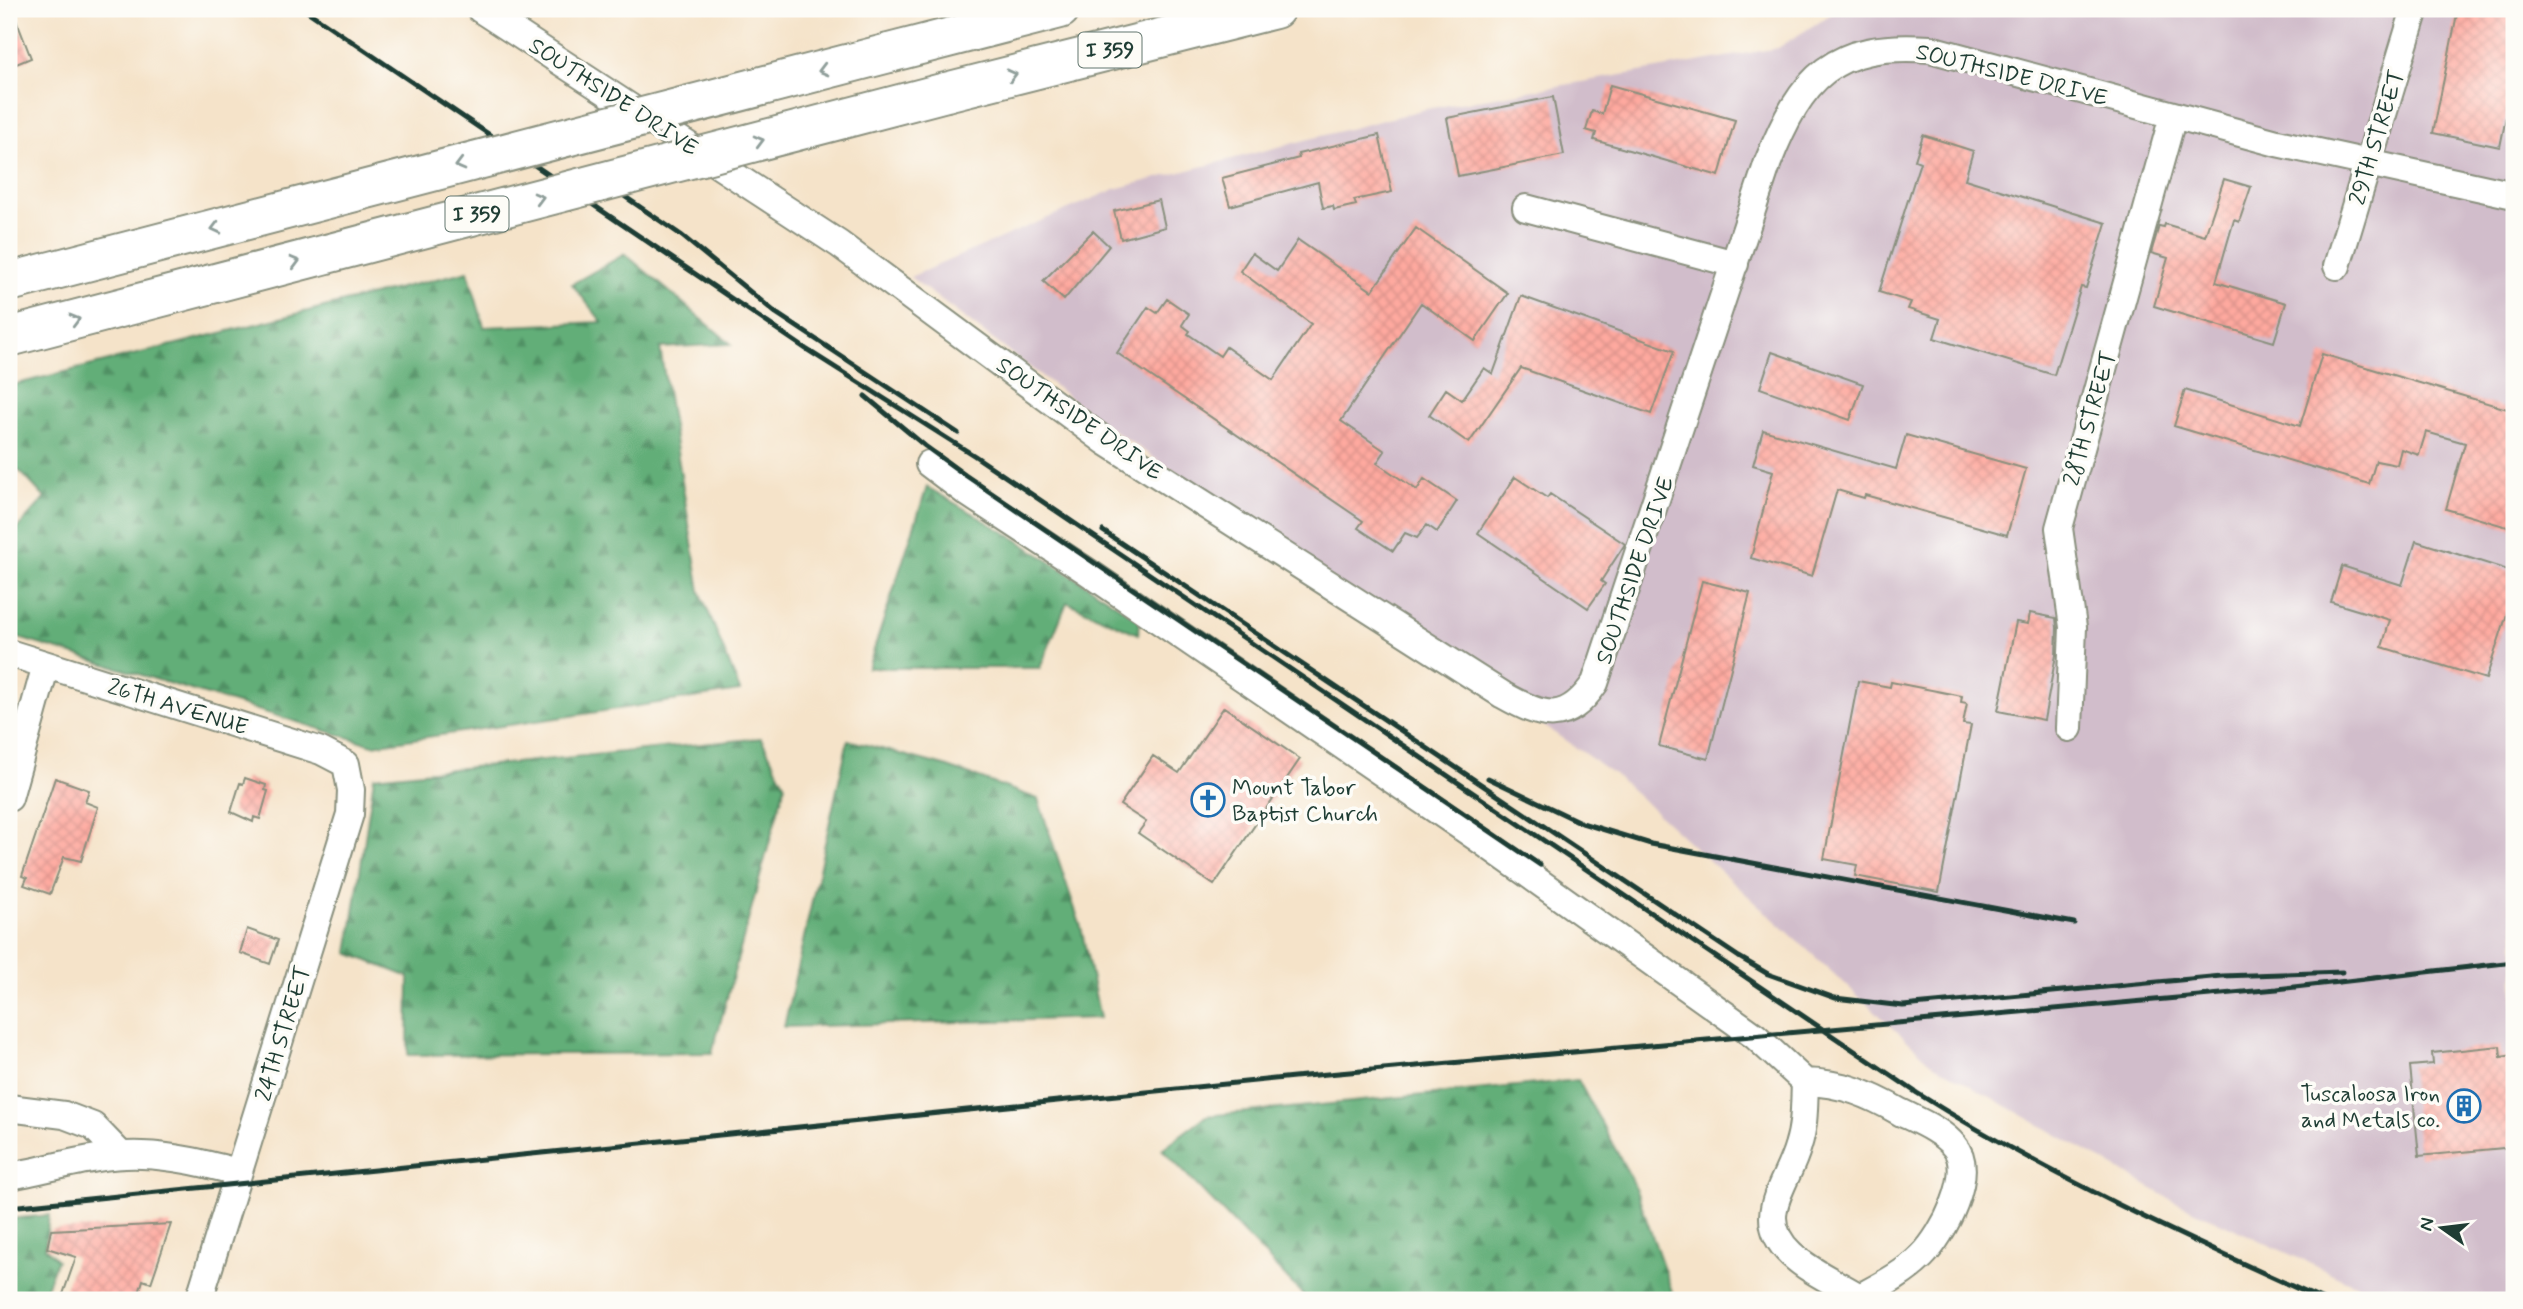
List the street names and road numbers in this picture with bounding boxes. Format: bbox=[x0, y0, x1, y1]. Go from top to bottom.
street label: SOUTHSIDE DRIVE bbox=[522, 32, 704, 164]
road number: I 359 bbox=[1078, 32, 1142, 68]
street label: SOUTHSIDE DRIVE bbox=[1912, 38, 2111, 114]
street label: 29TH STREET bbox=[2343, 66, 2413, 209]
road number: I 359 bbox=[446, 196, 508, 232]
street label: 28TH STREET bbox=[2057, 348, 2124, 489]
street label: SOUTHSIDE DRIVE bbox=[990, 351, 1168, 488]
street label: SOUTHSIDE DRIVE bbox=[1590, 473, 1682, 669]
street label: 26TH AVENUE bbox=[104, 672, 251, 744]
street label: 24TH STREET bbox=[249, 962, 319, 1105]

